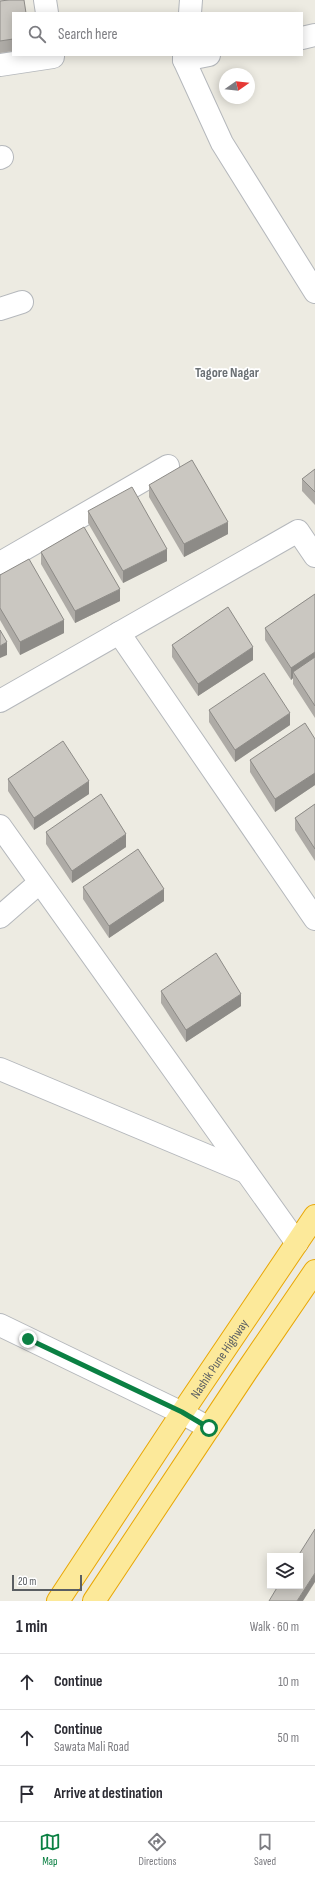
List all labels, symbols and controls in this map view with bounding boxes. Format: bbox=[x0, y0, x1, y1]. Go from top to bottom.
search box bbox=[12, 12, 303, 56]
icon: search bbox=[26, 23, 48, 45]
text: Search here bbox=[58, 25, 118, 44]
north arrow bbox=[219, 68, 255, 104]
district label: Tagore Nagar bbox=[195, 364, 260, 381]
street label: Nashik Pune Highway bbox=[187, 1316, 252, 1402]
route end bbox=[19, 1330, 37, 1348]
route start bbox=[200, 1419, 218, 1437]
map controls bbox=[267, 1553, 303, 1589]
button: layers bbox=[267, 1553, 303, 1589]
scale bar bbox=[12, 1573, 82, 1592]
text: 20 m bbox=[18, 1575, 36, 1588]
text: 1 min bbox=[16, 1617, 48, 1637]
text: Walk · 60 m bbox=[250, 1619, 299, 1635]
icon: ahead bbox=[16, 1671, 38, 1693]
text: Continue bbox=[54, 1672, 103, 1691]
text: 10 m bbox=[278, 1674, 299, 1690]
text: Continue bbox=[54, 1720, 103, 1739]
icon: ahead bbox=[16, 1727, 38, 1749]
text: 50 m bbox=[278, 1730, 299, 1746]
text: Sawata Mali Road bbox=[54, 1739, 129, 1755]
icon: arrive bbox=[16, 1783, 38, 1805]
text: Arrive at destination bbox=[54, 1784, 163, 1803]
tab: Map bbox=[39, 1831, 61, 1868]
tab: Directions bbox=[139, 1831, 176, 1868]
tab: Saved bbox=[254, 1831, 276, 1868]

